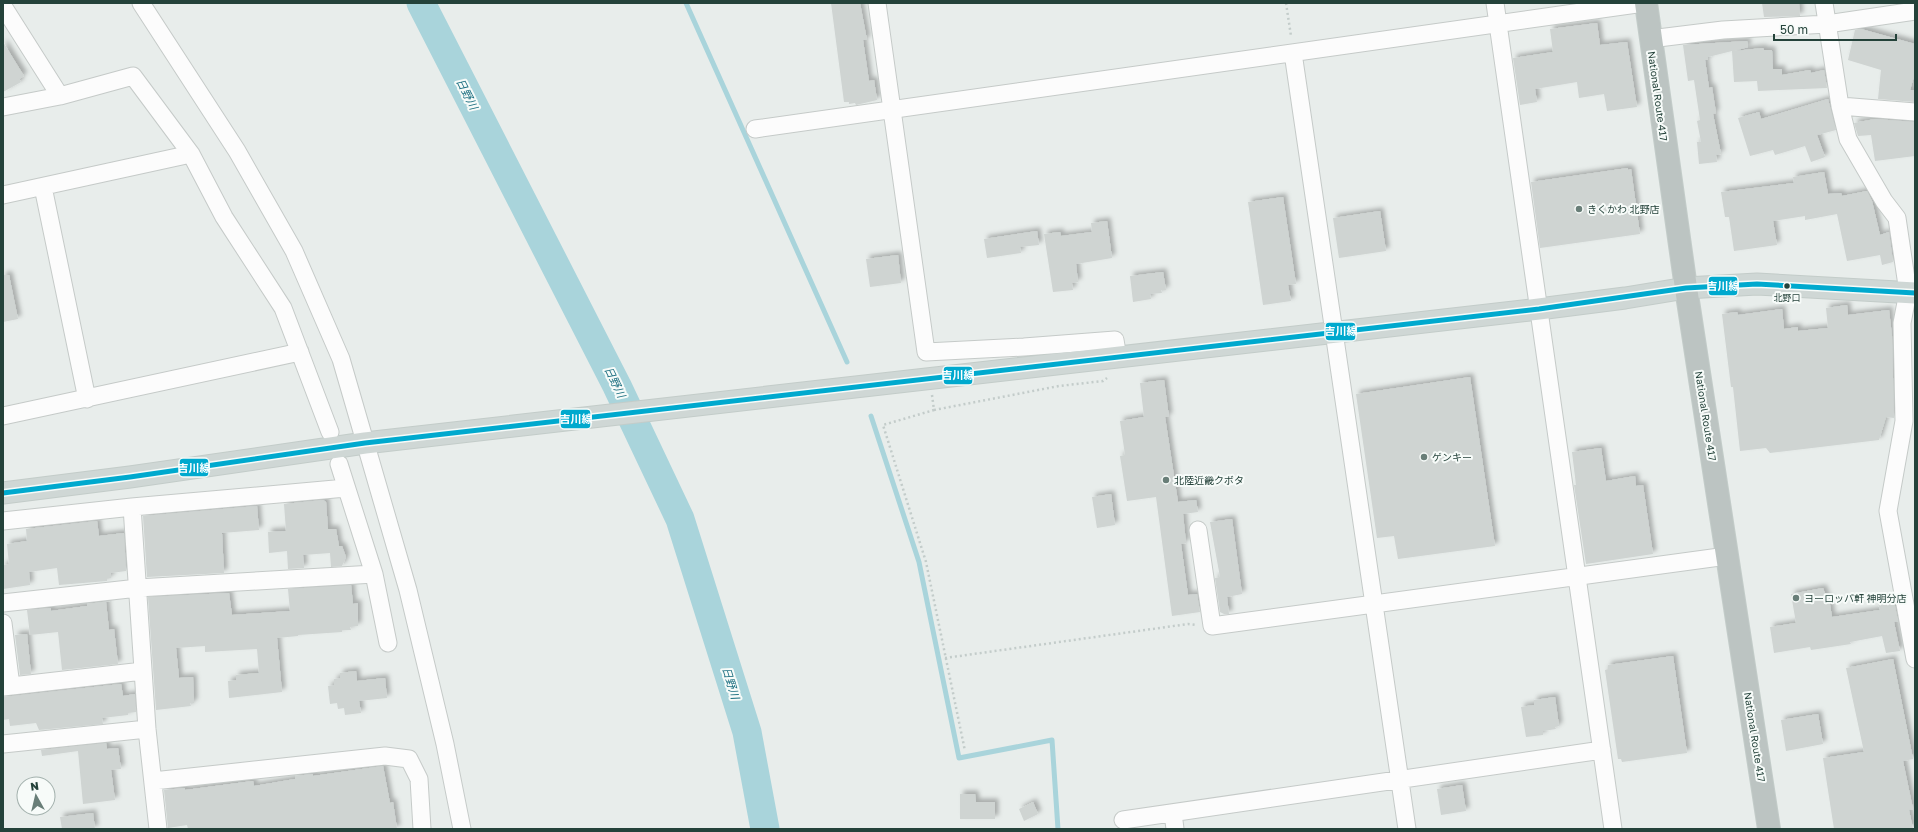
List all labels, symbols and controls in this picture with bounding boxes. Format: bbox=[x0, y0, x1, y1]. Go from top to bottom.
scale bar bbox=[1774, 16, 1896, 42]
text: 50 m bbox=[1780, 22, 1808, 37]
street label: National Route 417 bbox=[1646, 50, 1670, 142]
water label: 日野川 bbox=[454, 76, 481, 112]
place label: きくかわ 北野店 bbox=[1587, 203, 1660, 215]
marker: きくかわ 北野店 bbox=[1574, 204, 1584, 214]
line badge: 吉川線 bbox=[1708, 276, 1738, 296]
text: 吉川線 bbox=[1707, 279, 1740, 292]
marker: 北野口 bbox=[1782, 281, 1792, 291]
place label: 北野口 bbox=[1773, 292, 1801, 303]
line badge: 吉川線 bbox=[1325, 322, 1356, 341]
text: 吉川線 bbox=[1325, 324, 1358, 337]
water label: 日野川 bbox=[602, 364, 629, 400]
line badge: 吉川線 bbox=[943, 366, 973, 385]
text: 吉川線 bbox=[942, 368, 975, 381]
street label: National Route 417 bbox=[1693, 370, 1719, 462]
line badge: 吉川線 bbox=[560, 409, 591, 429]
text: 吉川線 bbox=[560, 412, 593, 425]
place label: ゲンキー bbox=[1432, 451, 1472, 463]
marker: ゲンキー bbox=[1419, 452, 1429, 462]
line badge: 吉川線 bbox=[179, 458, 209, 477]
text: 吉川線 bbox=[178, 461, 211, 474]
place label: 北陸近畿クボタ bbox=[1174, 474, 1244, 486]
marker: 北陸近畿クボタ bbox=[1161, 475, 1171, 485]
place label: ヨーロッパ軒 神明分店 bbox=[1804, 592, 1907, 604]
marker: ヨーロッパ軒 神明分店 bbox=[1791, 593, 1801, 603]
water label: 日野川 bbox=[720, 665, 743, 701]
street label: National Route 417 bbox=[1742, 691, 1768, 783]
north arrow bbox=[16, 776, 56, 816]
text: N bbox=[29, 779, 40, 793]

